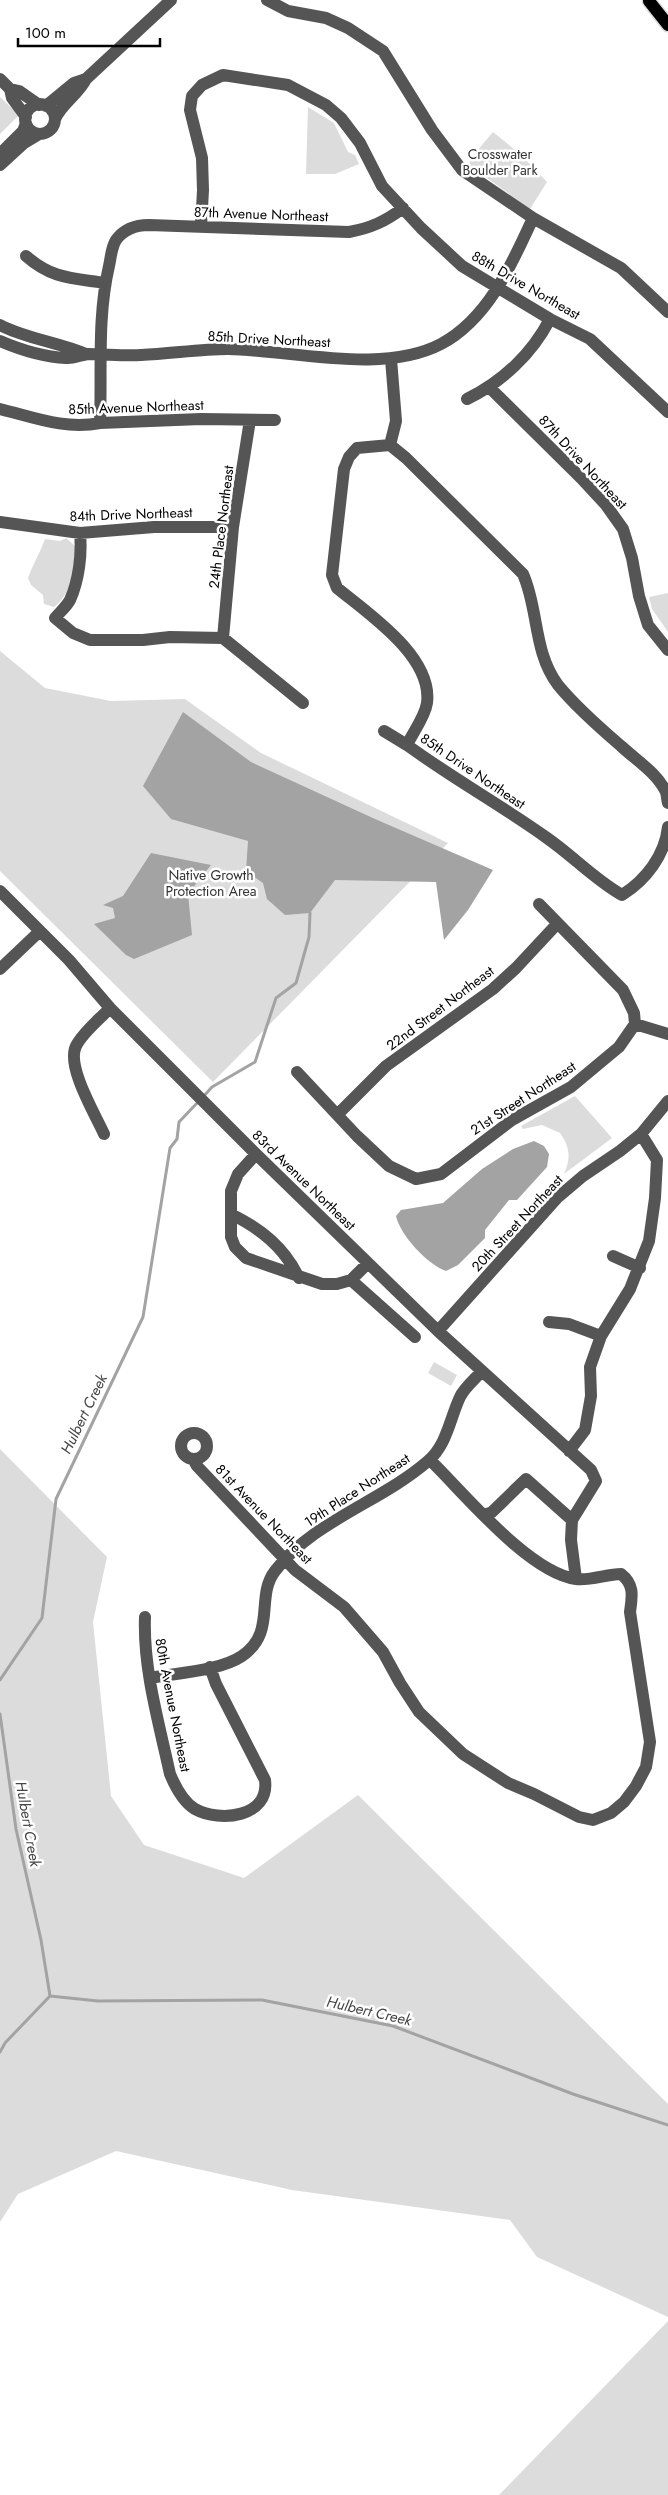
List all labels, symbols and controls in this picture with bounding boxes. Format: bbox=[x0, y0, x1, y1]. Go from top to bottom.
scale bar bbox=[18, 15, 160, 47]
text: 100 m bbox=[25, 22, 66, 44]
park label: Crosswater Boulder Park bbox=[462, 144, 538, 180]
street label: 87th Avenue Northeast bbox=[193, 202, 329, 226]
street label: 88th Drive Northeast bbox=[468, 246, 585, 325]
street label: 85th Drive Northeast bbox=[207, 326, 331, 352]
street label: 85th Avenue Northeast bbox=[68, 395, 205, 419]
street label: 87th Drive Northeast bbox=[534, 411, 632, 514]
street label: 24th Place Northeast bbox=[204, 464, 239, 590]
street label: 84th Drive Northeast bbox=[69, 502, 193, 526]
street label: 85th Drive Northeast bbox=[417, 728, 530, 814]
park label: Native Growth Protection Area bbox=[166, 865, 256, 901]
street label: 22nd Street Northeast bbox=[382, 961, 498, 1055]
street label: 21st Street Northeast bbox=[466, 1056, 580, 1140]
street label: 83rd Avenue Northeast bbox=[248, 1125, 361, 1235]
street label: 20th Street Northeast bbox=[467, 1170, 568, 1276]
water label: Hulbert Creek bbox=[55, 1370, 113, 1458]
street label: 19th Place Northeast bbox=[300, 1448, 414, 1532]
street label: 81st Avenue Northeast bbox=[211, 1460, 317, 1569]
street label: 80th Avenue Northeast bbox=[150, 1636, 196, 1774]
water label: Hulbert Creek bbox=[10, 1780, 46, 1869]
water label: Hulbert Creek bbox=[324, 1991, 414, 2032]

